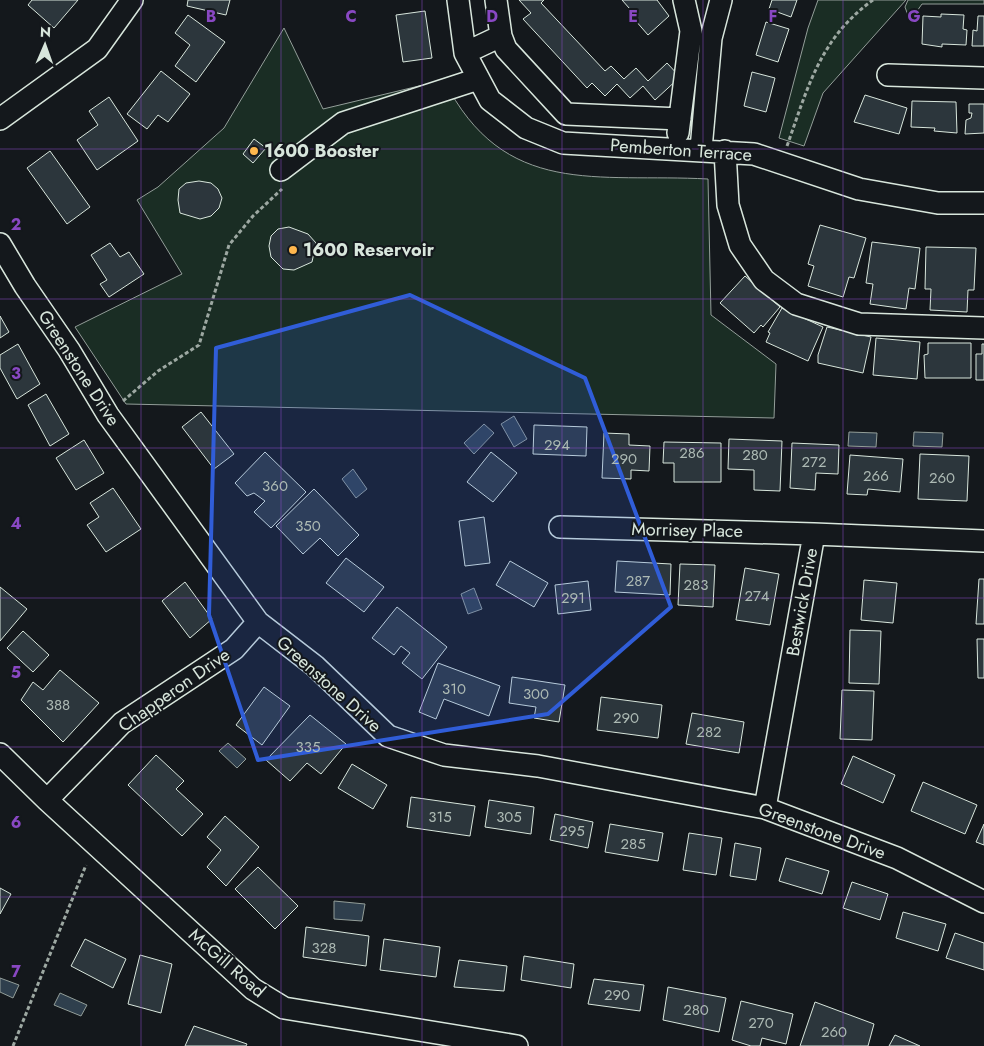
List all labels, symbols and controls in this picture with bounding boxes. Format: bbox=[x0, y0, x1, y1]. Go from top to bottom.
text: B bbox=[206, 5, 216, 28]
text: C bbox=[345, 5, 357, 28]
text: D bbox=[486, 5, 498, 28]
text: E bbox=[628, 5, 638, 28]
text: F bbox=[769, 5, 777, 28]
text: G bbox=[907, 5, 921, 28]
north arrow bbox=[20, 20, 70, 70]
text: N bbox=[40, 22, 51, 42]
street label: Pemberton Terrace bbox=[609, 132, 753, 168]
place label: 1600 Booster bbox=[264, 138, 380, 164]
marker: 1600 Booster bbox=[248, 145, 260, 157]
text: 2 bbox=[11, 213, 21, 236]
place label: 1600 Reservoir bbox=[303, 237, 435, 263]
marker: 1600 Reservoir bbox=[287, 244, 299, 256]
street label: Greenstone Drive bbox=[32, 305, 126, 431]
text: 3 bbox=[11, 362, 21, 385]
house number: 294 bbox=[544, 434, 570, 456]
house number: 286 bbox=[679, 442, 705, 464]
house number: 280 bbox=[742, 444, 768, 466]
house number: 290 bbox=[611, 448, 637, 470]
house number: 272 bbox=[802, 451, 826, 473]
house number: 266 bbox=[863, 465, 889, 487]
house number: 260 bbox=[929, 467, 955, 489]
house number: 360 bbox=[262, 475, 288, 497]
text: 4 bbox=[10, 512, 22, 535]
house number: 350 bbox=[295, 515, 321, 537]
street label: Morrisey Place bbox=[631, 516, 743, 544]
street label: Bestwick Drive bbox=[780, 546, 824, 658]
house number: 287 bbox=[626, 570, 650, 592]
house number: 283 bbox=[684, 574, 708, 596]
house number: 274 bbox=[744, 585, 770, 607]
house number: 291 bbox=[561, 587, 585, 609]
street label: Greenstone Drive bbox=[271, 630, 387, 738]
street label: Chapperon Drive bbox=[113, 642, 235, 738]
text: 5 bbox=[11, 661, 21, 684]
house number: 310 bbox=[442, 678, 466, 700]
house number: 300 bbox=[523, 683, 549, 705]
house number: 388 bbox=[46, 694, 70, 716]
house number: 290 bbox=[613, 707, 639, 729]
house number: 282 bbox=[696, 721, 722, 743]
house number: 335 bbox=[296, 736, 320, 758]
street label: Greenstone Drive bbox=[755, 796, 889, 866]
house number: 315 bbox=[428, 806, 452, 828]
house number: 305 bbox=[496, 806, 522, 828]
text: 6 bbox=[11, 811, 21, 834]
house number: 295 bbox=[559, 820, 585, 842]
house number: 285 bbox=[620, 833, 646, 855]
street label: McGill Road bbox=[183, 922, 271, 1004]
house number: 328 bbox=[312, 937, 336, 959]
text: 7 bbox=[11, 960, 21, 983]
house number: 290 bbox=[604, 984, 630, 1006]
house number: 280 bbox=[683, 999, 709, 1021]
house number: 270 bbox=[748, 1012, 774, 1034]
house number: 260 bbox=[821, 1021, 847, 1043]

